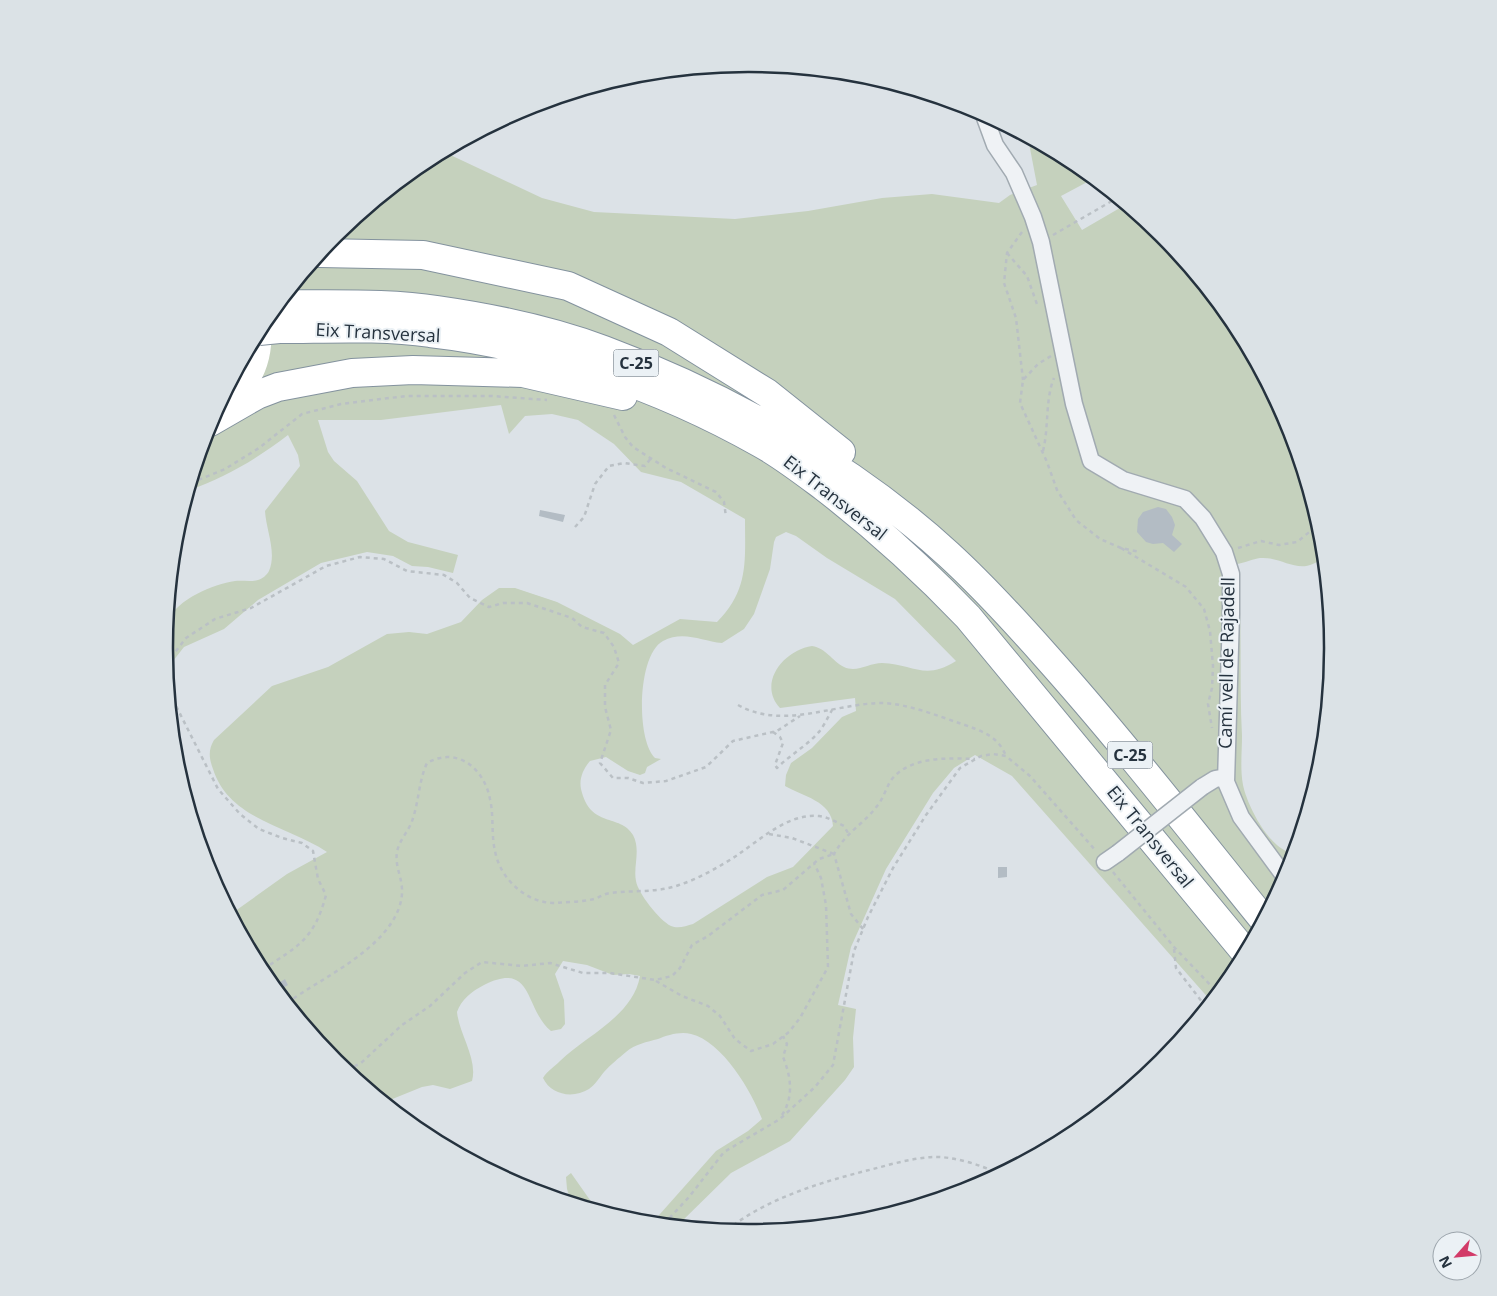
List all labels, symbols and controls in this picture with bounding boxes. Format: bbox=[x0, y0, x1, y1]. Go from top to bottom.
street label: Eix Transversal bbox=[315, 317, 441, 347]
road number: C-25 bbox=[614, 349, 658, 376]
street label: Eix Transversal bbox=[779, 449, 892, 545]
street label: Camí vell de Rajadell bbox=[1213, 577, 1239, 749]
road number: C-25 bbox=[1108, 742, 1152, 768]
street label: Eix Transversal bbox=[1102, 780, 1199, 893]
north arrow bbox=[1432, 1231, 1482, 1281]
text: N bbox=[1434, 1253, 1456, 1272]

